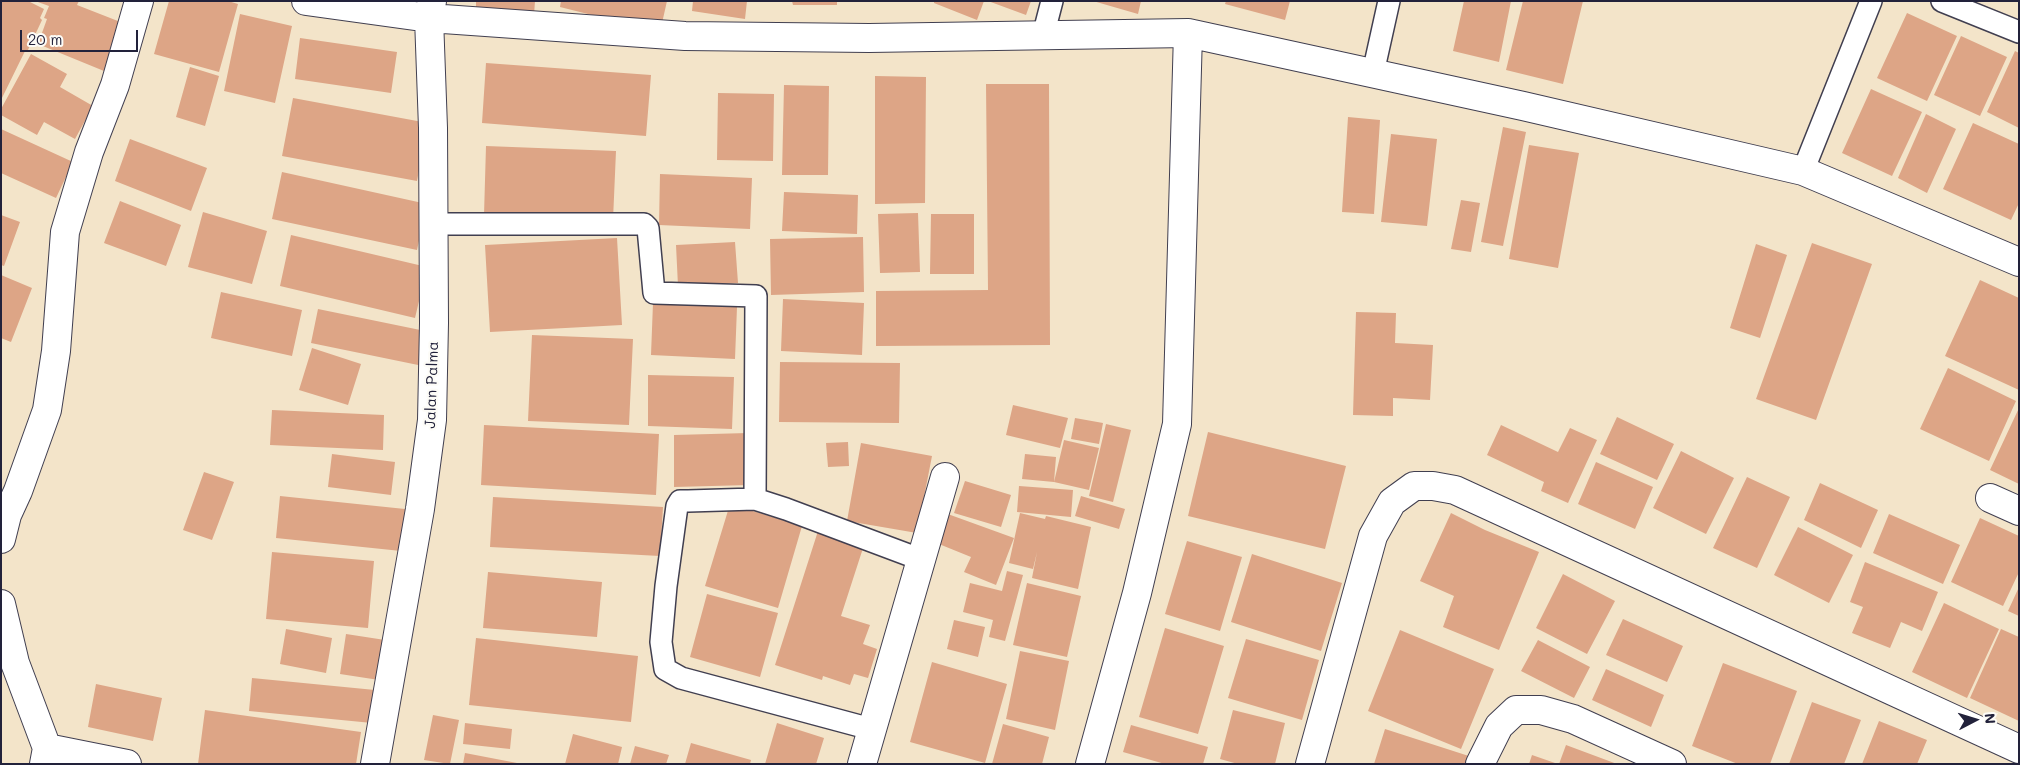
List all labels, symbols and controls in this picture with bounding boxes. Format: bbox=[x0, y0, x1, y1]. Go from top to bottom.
scale bar bbox=[22, 20, 140, 52]
text: 20 m bbox=[28, 29, 62, 49]
street label: Jalan Palma bbox=[421, 341, 443, 429]
north arrow bbox=[1950, 695, 2000, 745]
text: N bbox=[1981, 713, 2000, 725]

